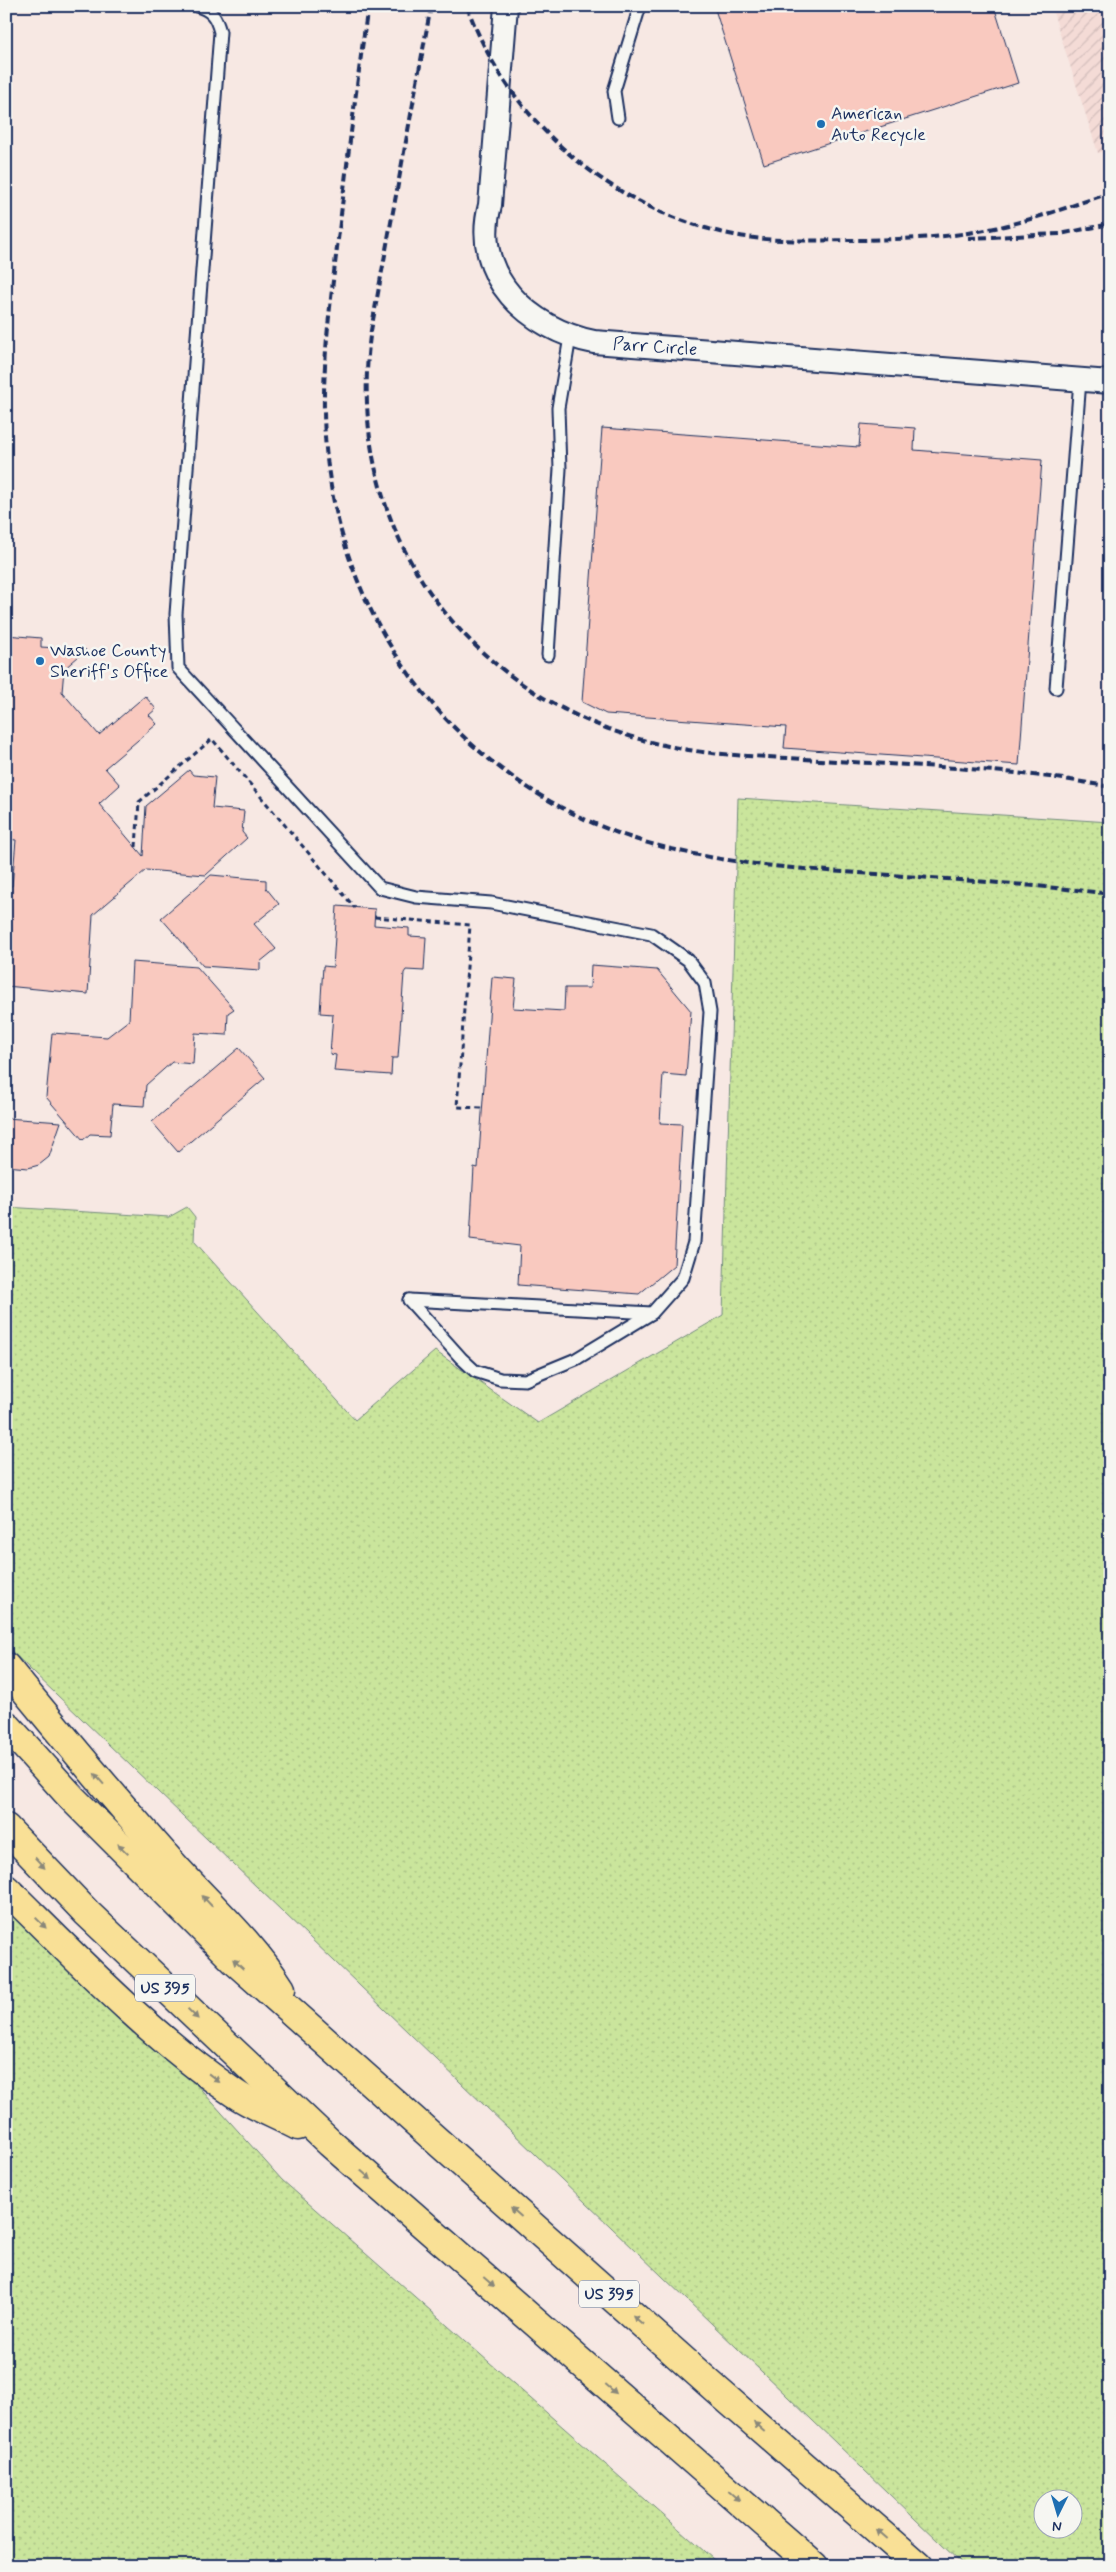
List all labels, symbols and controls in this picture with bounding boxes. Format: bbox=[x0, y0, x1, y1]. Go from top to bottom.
place label: American Auto Recycle bbox=[831, 102, 926, 147]
marker: American Auto Recycle bbox=[815, 118, 827, 130]
street label: Parr Circle bbox=[612, 332, 698, 362]
place label: Washoe County Sheriff's Office bbox=[50, 639, 168, 684]
marker: Washoe County Sheriff's Office bbox=[34, 655, 46, 667]
one-way arrow bbox=[94, 1773, 105, 1785]
one-way arrow bbox=[117, 1843, 129, 1855]
one-way arrow bbox=[34, 1857, 46, 1869]
one-way arrow bbox=[201, 1895, 213, 1907]
one-way arrow bbox=[35, 1917, 47, 1929]
one-way arrow bbox=[232, 1958, 244, 1970]
road number: US 395 bbox=[135, 1975, 195, 2002]
one-way arrow bbox=[186, 2008, 198, 2020]
one-way arrow bbox=[207, 2072, 220, 2083]
one-way arrow bbox=[360, 2169, 372, 2181]
one-way arrow bbox=[511, 2206, 523, 2218]
one-way arrow bbox=[483, 2276, 496, 2287]
road number: US 395 bbox=[579, 2280, 639, 2308]
one-way arrow bbox=[631, 2314, 644, 2325]
one-way arrow bbox=[605, 2383, 617, 2395]
one-way arrow bbox=[754, 2421, 766, 2433]
one-way arrow bbox=[727, 2490, 739, 2502]
north arrow bbox=[1034, 2490, 1084, 2540]
text: N bbox=[1052, 2517, 1062, 2535]
one-way arrow bbox=[876, 2529, 888, 2540]

